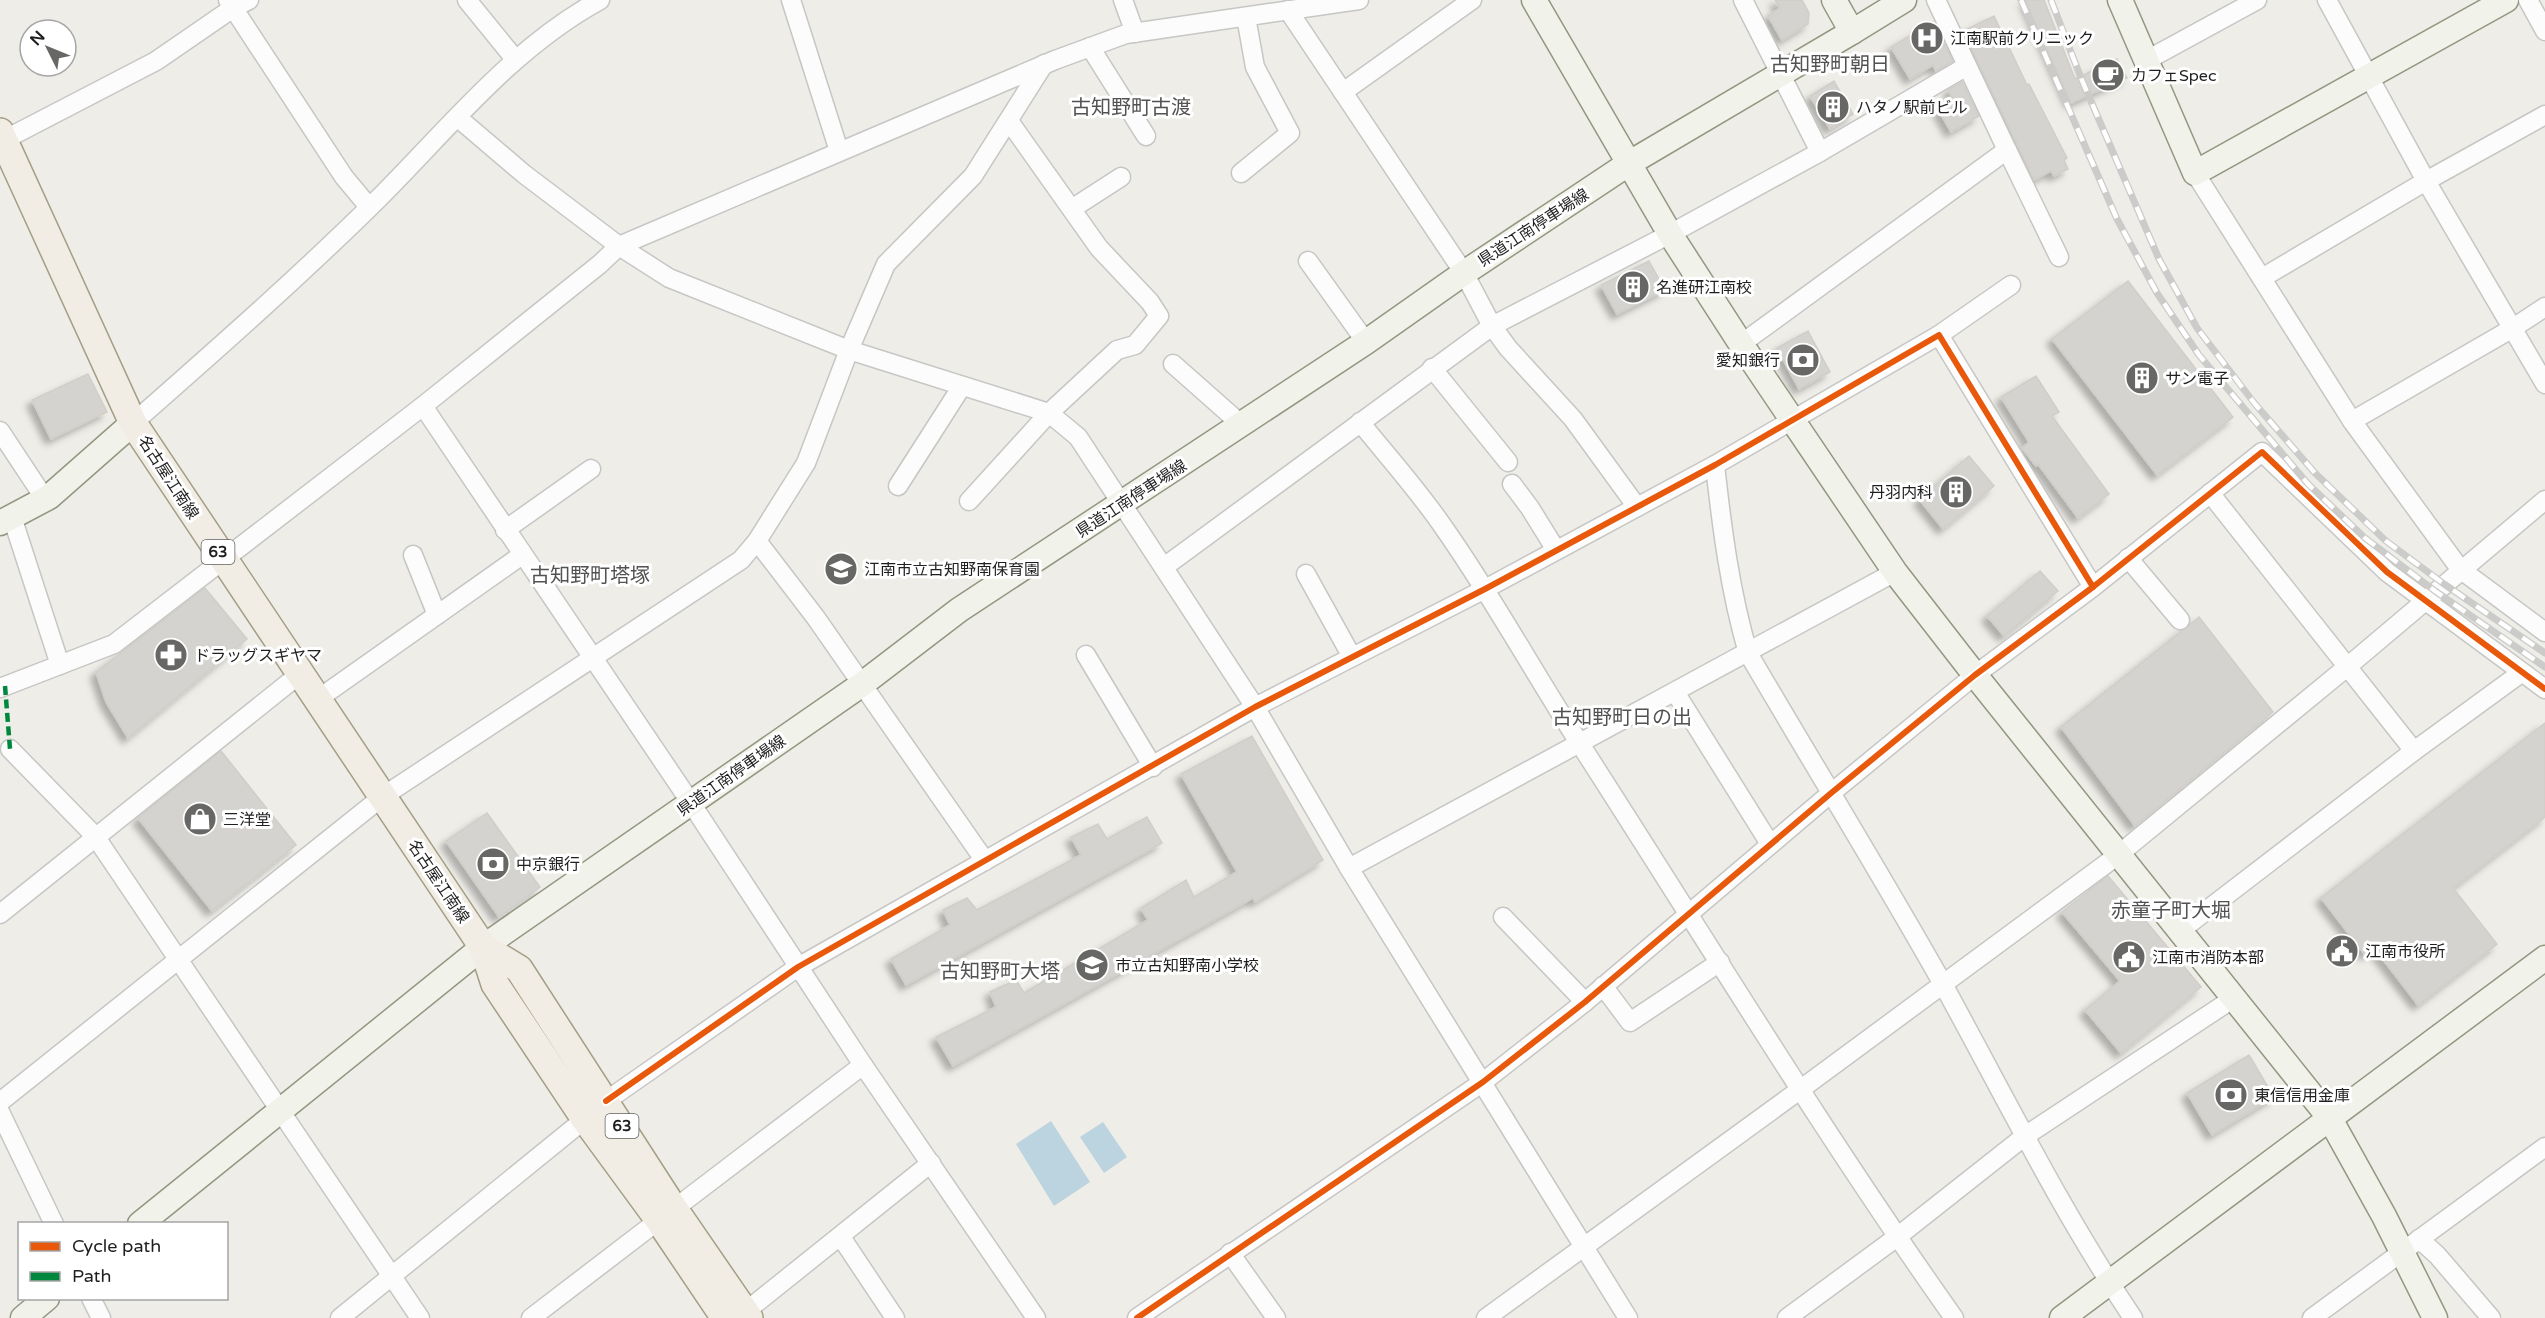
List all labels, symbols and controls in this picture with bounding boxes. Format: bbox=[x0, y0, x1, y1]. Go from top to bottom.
north arrow bbox=[18, 18, 78, 78]
hospital icon: 江南駅前クリニック bbox=[1909, 20, 1945, 56]
text: N bbox=[26, 27, 49, 50]
place label: 江南駅前クリニック bbox=[1950, 29, 2094, 49]
district label: 古知野町朝日 bbox=[1770, 53, 1890, 77]
cafe icon: カフェSpec bbox=[2090, 57, 2126, 93]
place label: カフェSpec bbox=[2131, 66, 2216, 86]
building icon: ハタノ駅前ビル bbox=[1815, 89, 1851, 125]
district label: 古知野町古渡 bbox=[1071, 96, 1191, 120]
place label: ハタノ駅前ビル bbox=[1856, 98, 1968, 118]
street label: 県道江南停車場線 bbox=[1474, 185, 1593, 271]
building icon: 名進研江南校 bbox=[1615, 269, 1651, 305]
place label: 名進研江南校 bbox=[1656, 278, 1752, 298]
bank icon: 愛知銀行 bbox=[1785, 342, 1821, 378]
place label: 愛知銀行 bbox=[1716, 351, 1780, 371]
building icon: サン電子 bbox=[2124, 360, 2160, 396]
place label: サン電子 bbox=[2165, 369, 2229, 389]
street label: 名古屋江南線 bbox=[134, 432, 203, 523]
street label: 県道江南停車場線 bbox=[1072, 456, 1191, 542]
building icon: 丹羽内科 bbox=[1938, 474, 1974, 510]
place label: 丹羽内科 bbox=[1869, 483, 1933, 503]
road number: 63 bbox=[202, 540, 234, 564]
school or university icon: 江南市立古知野南保育園 bbox=[823, 551, 859, 587]
place label: 江南市立古知野南保育園 bbox=[864, 560, 1040, 580]
district label: 古知野町塔塚 bbox=[530, 564, 650, 588]
pharmacy icon: ドラッグスギヤマ bbox=[153, 637, 189, 673]
place label: ドラッグスギヤマ bbox=[194, 646, 322, 666]
district label: 古知野町日の出 bbox=[1552, 706, 1692, 730]
street label: 県道江南停車場線 bbox=[673, 731, 790, 821]
shop icon: 三洋堂 bbox=[182, 801, 218, 837]
place label: 三洋堂 bbox=[223, 810, 271, 830]
street label: 名古屋江南線 bbox=[403, 836, 473, 927]
bank icon: 中京銀行 bbox=[475, 846, 511, 882]
place label: 中京銀行 bbox=[516, 855, 580, 875]
district label: 赤童子町大堀 bbox=[2111, 899, 2231, 923]
public building icon: 江南市役所 bbox=[2324, 933, 2360, 969]
public building icon: 江南市消防本部 bbox=[2111, 939, 2147, 975]
place label: 江南市役所 bbox=[2365, 942, 2445, 962]
school or university icon: 市立古知野南小学校 bbox=[1074, 947, 1110, 983]
place label: 江南市消防本部 bbox=[2152, 948, 2264, 968]
place label: 市立古知野南小学校 bbox=[1115, 956, 1259, 976]
district label: 古知野町大塔 bbox=[940, 960, 1060, 984]
bank icon: 東信信用金庫 bbox=[2213, 1077, 2249, 1113]
place label: 東信信用金庫 bbox=[2254, 1086, 2350, 1106]
road number: 63 bbox=[606, 1114, 638, 1138]
legend bbox=[18, 1222, 228, 1300]
text: Cycle path bbox=[72, 1235, 161, 1257]
text: Path bbox=[72, 1265, 111, 1287]

